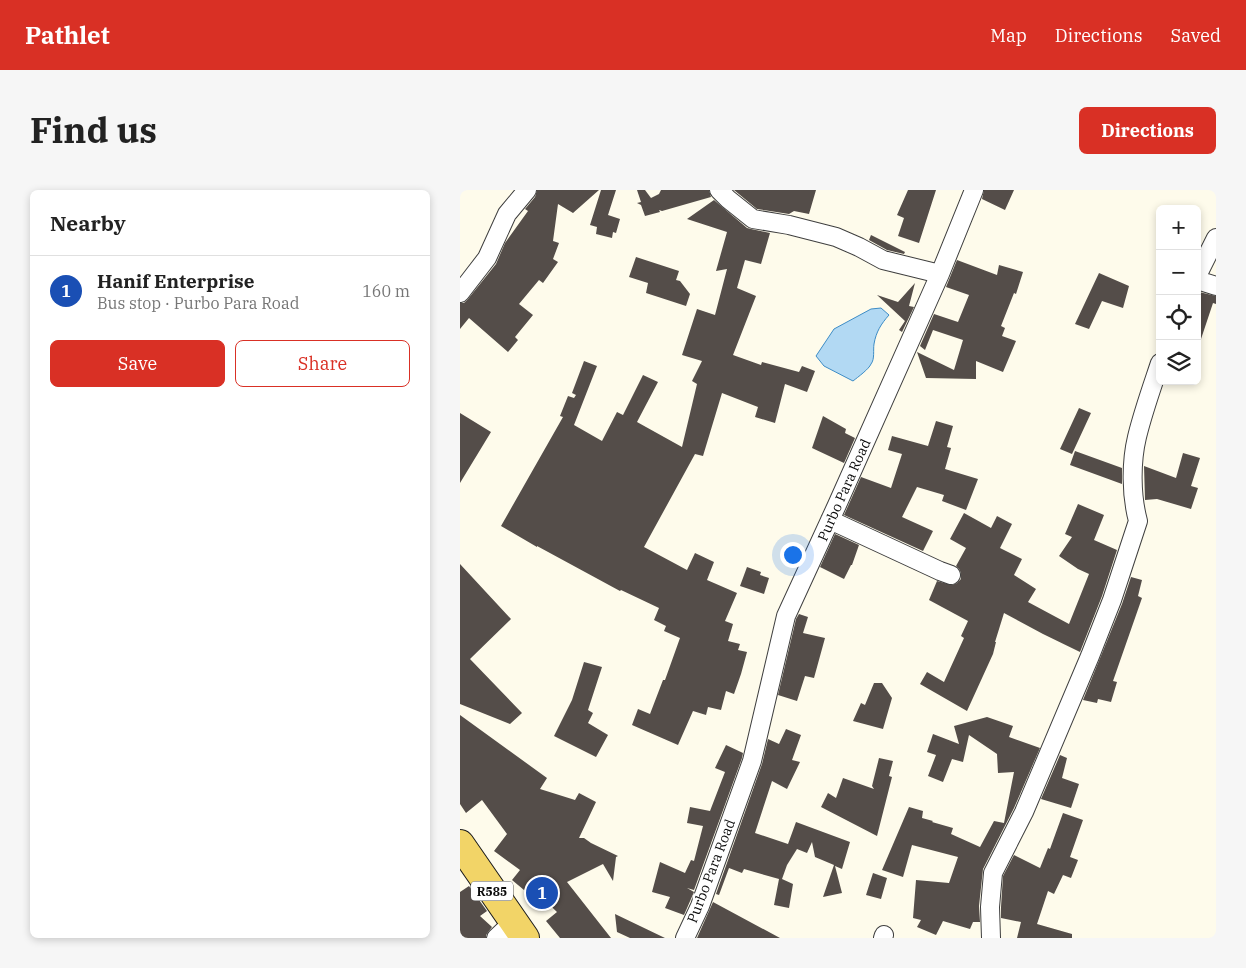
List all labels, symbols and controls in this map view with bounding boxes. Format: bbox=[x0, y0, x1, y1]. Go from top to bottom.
text: Pathlet bbox=[25, 19, 110, 51]
text: Map bbox=[990, 24, 1027, 47]
text: Directions bbox=[1055, 24, 1143, 47]
text: Saved bbox=[1171, 24, 1221, 47]
text: Find us bbox=[30, 107, 157, 153]
button: Directions bbox=[1079, 107, 1216, 154]
map controls bbox=[1156, 205, 1201, 385]
button: + bbox=[1156, 205, 1201, 250]
text: Nearby bbox=[50, 209, 126, 237]
button: − bbox=[1156, 250, 1201, 295]
text: Hanif Enterprise bbox=[97, 269, 254, 293]
text: 1 bbox=[61, 281, 71, 301]
text: 160 m bbox=[362, 281, 410, 301]
text: Bus stop · Purbo Para Road bbox=[97, 293, 299, 313]
button: locate bbox=[1156, 295, 1201, 340]
button: Save bbox=[50, 340, 225, 387]
button: Share bbox=[235, 340, 410, 387]
button: layers bbox=[1156, 340, 1201, 385]
street label: Purbo Para Road bbox=[813, 436, 875, 544]
your location bbox=[780, 542, 806, 568]
street label: Purbo Para Road bbox=[683, 816, 739, 926]
pin: 1 bbox=[526, 874, 558, 912]
road number: R585 bbox=[471, 881, 513, 900]

